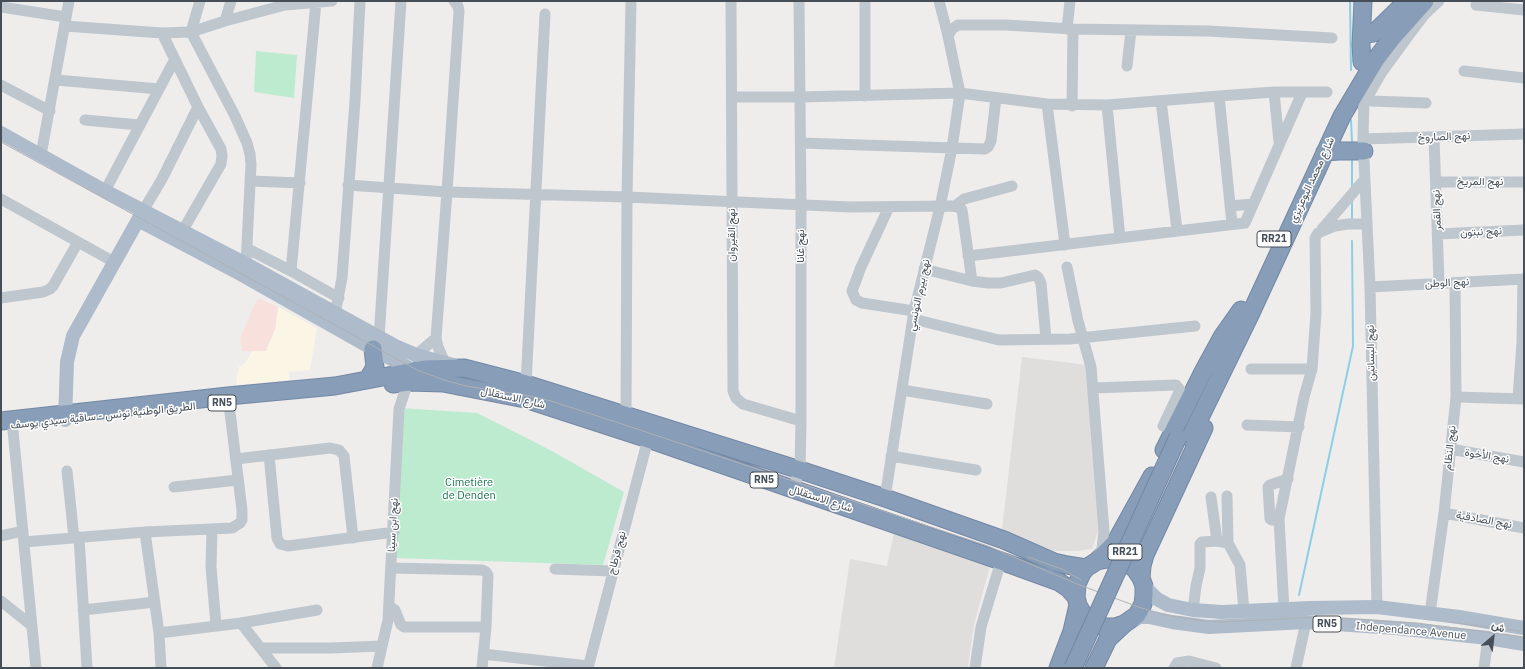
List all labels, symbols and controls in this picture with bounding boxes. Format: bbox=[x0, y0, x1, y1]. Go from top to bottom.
street label: نهج الصاروخ bbox=[1417, 129, 1471, 145]
street label: شارع محمد البوعزيزي bbox=[1286, 135, 1338, 225]
street label: نهج المريخ bbox=[1457, 175, 1503, 189]
street label: نهج القمر bbox=[1430, 190, 1444, 230]
street label: نهج القيروان bbox=[725, 208, 739, 262]
street label: نهج نبتون bbox=[1460, 224, 1502, 240]
street label: نهج غانا bbox=[794, 229, 808, 263]
road number: RR21 bbox=[1257, 231, 1291, 247]
street label: نهج بيرم التونسي bbox=[905, 258, 933, 332]
street label: نهج الوطن bbox=[1424, 275, 1470, 291]
street label: نهج البساتين bbox=[1364, 325, 1378, 381]
street label: شارع الاستقلال bbox=[480, 384, 546, 412]
road number: RN5 bbox=[208, 395, 236, 411]
street label: الطريق الوطنية تونس - ساقية سيدي يوسف bbox=[10, 400, 196, 432]
street label: نهج النظام bbox=[1441, 425, 1459, 471]
street label: نهج الأخوة bbox=[1464, 446, 1510, 466]
road number: RN5 bbox=[750, 472, 778, 488]
park label: Cimetière de Denden bbox=[442, 476, 496, 502]
street label: شارع الاستقلال bbox=[788, 483, 854, 515]
street label: نهج ابن سينا bbox=[385, 498, 401, 552]
street label: نهج الصادقية bbox=[1455, 509, 1513, 531]
street label: نهج قرطاج bbox=[605, 530, 629, 576]
road number: RR21 bbox=[1108, 544, 1142, 560]
road number: RN5 bbox=[1313, 616, 1341, 632]
north arrow bbox=[1473, 617, 1513, 657]
text: ش bbox=[1490, 617, 1508, 636]
street label: Independance Avenue bbox=[1355, 620, 1467, 642]

